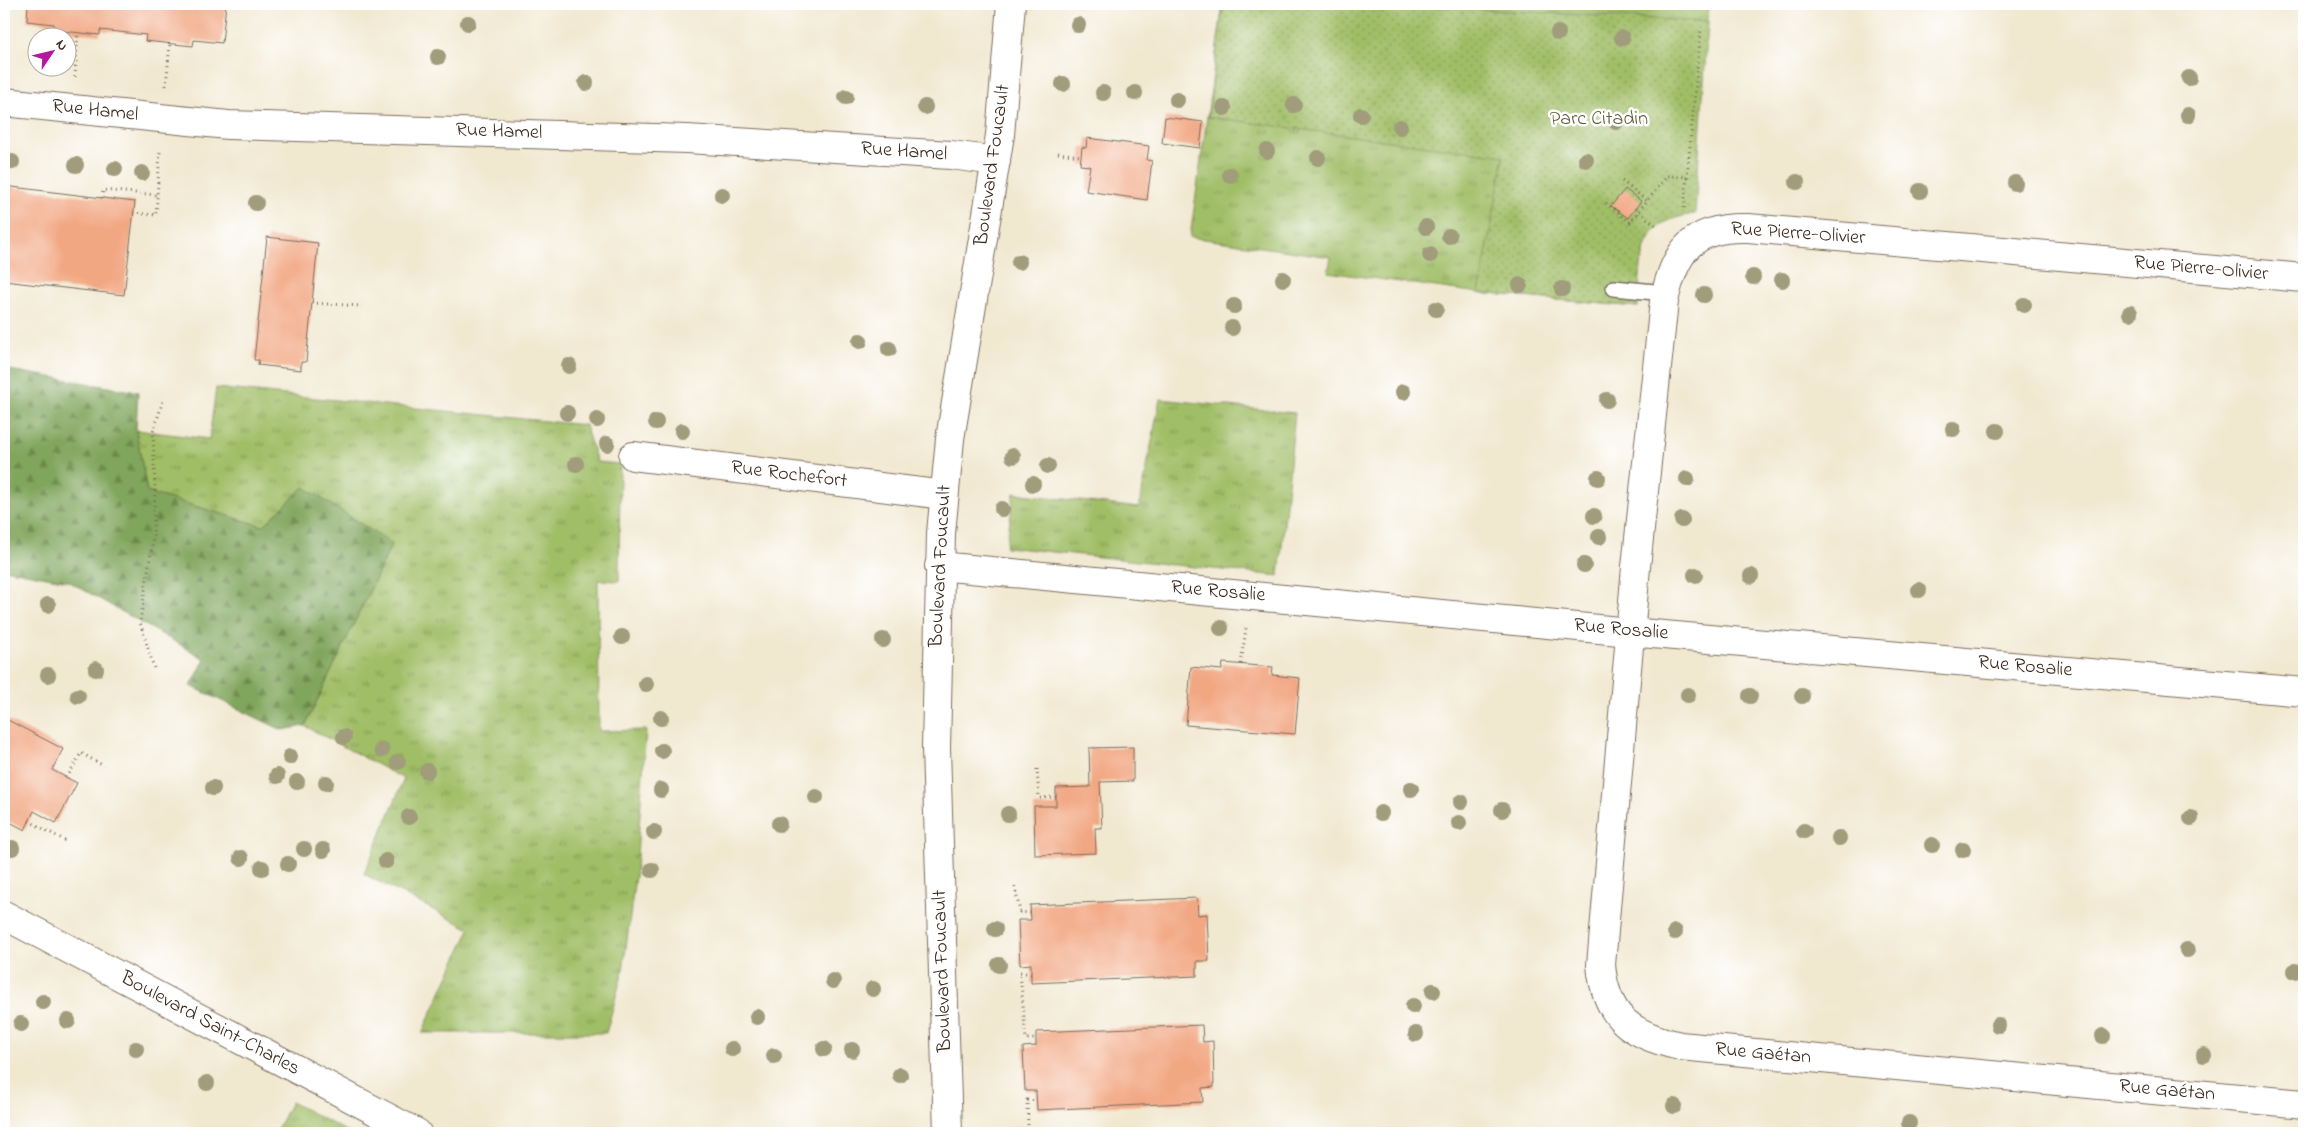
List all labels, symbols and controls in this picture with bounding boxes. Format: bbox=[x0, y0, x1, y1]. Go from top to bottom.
north arrow bbox=[28, 28, 78, 78]
text: N bbox=[50, 36, 73, 55]
street label: Boulevard Foucault bbox=[967, 82, 1019, 249]
street label: Rue Hamel bbox=[50, 92, 140, 130]
park label: Parc Citadin bbox=[1550, 105, 1648, 134]
street label: Rue Hamel bbox=[455, 116, 543, 148]
street label: Rue Hamel bbox=[860, 135, 948, 169]
street label: Rue Pierre-Olivier bbox=[1730, 215, 1867, 253]
street label: Rue Pierre-Olivier bbox=[2133, 249, 2270, 289]
street label: Rue Rochefort bbox=[729, 454, 849, 497]
street label: Boulevard Foucault bbox=[922, 484, 960, 649]
street label: Rue Rosalie bbox=[1170, 573, 1267, 611]
street label: Rue Rosalie bbox=[1573, 611, 1670, 649]
street label: Rue Rosalie bbox=[1977, 648, 2074, 686]
street label: Boulevard Foucault bbox=[926, 889, 960, 1054]
street label: Boulevard Saint-Charles bbox=[114, 964, 305, 1084]
street label: Rue Gaétan bbox=[1714, 1035, 1812, 1073]
street label: Rue Gaétan bbox=[2118, 1072, 2216, 1110]

